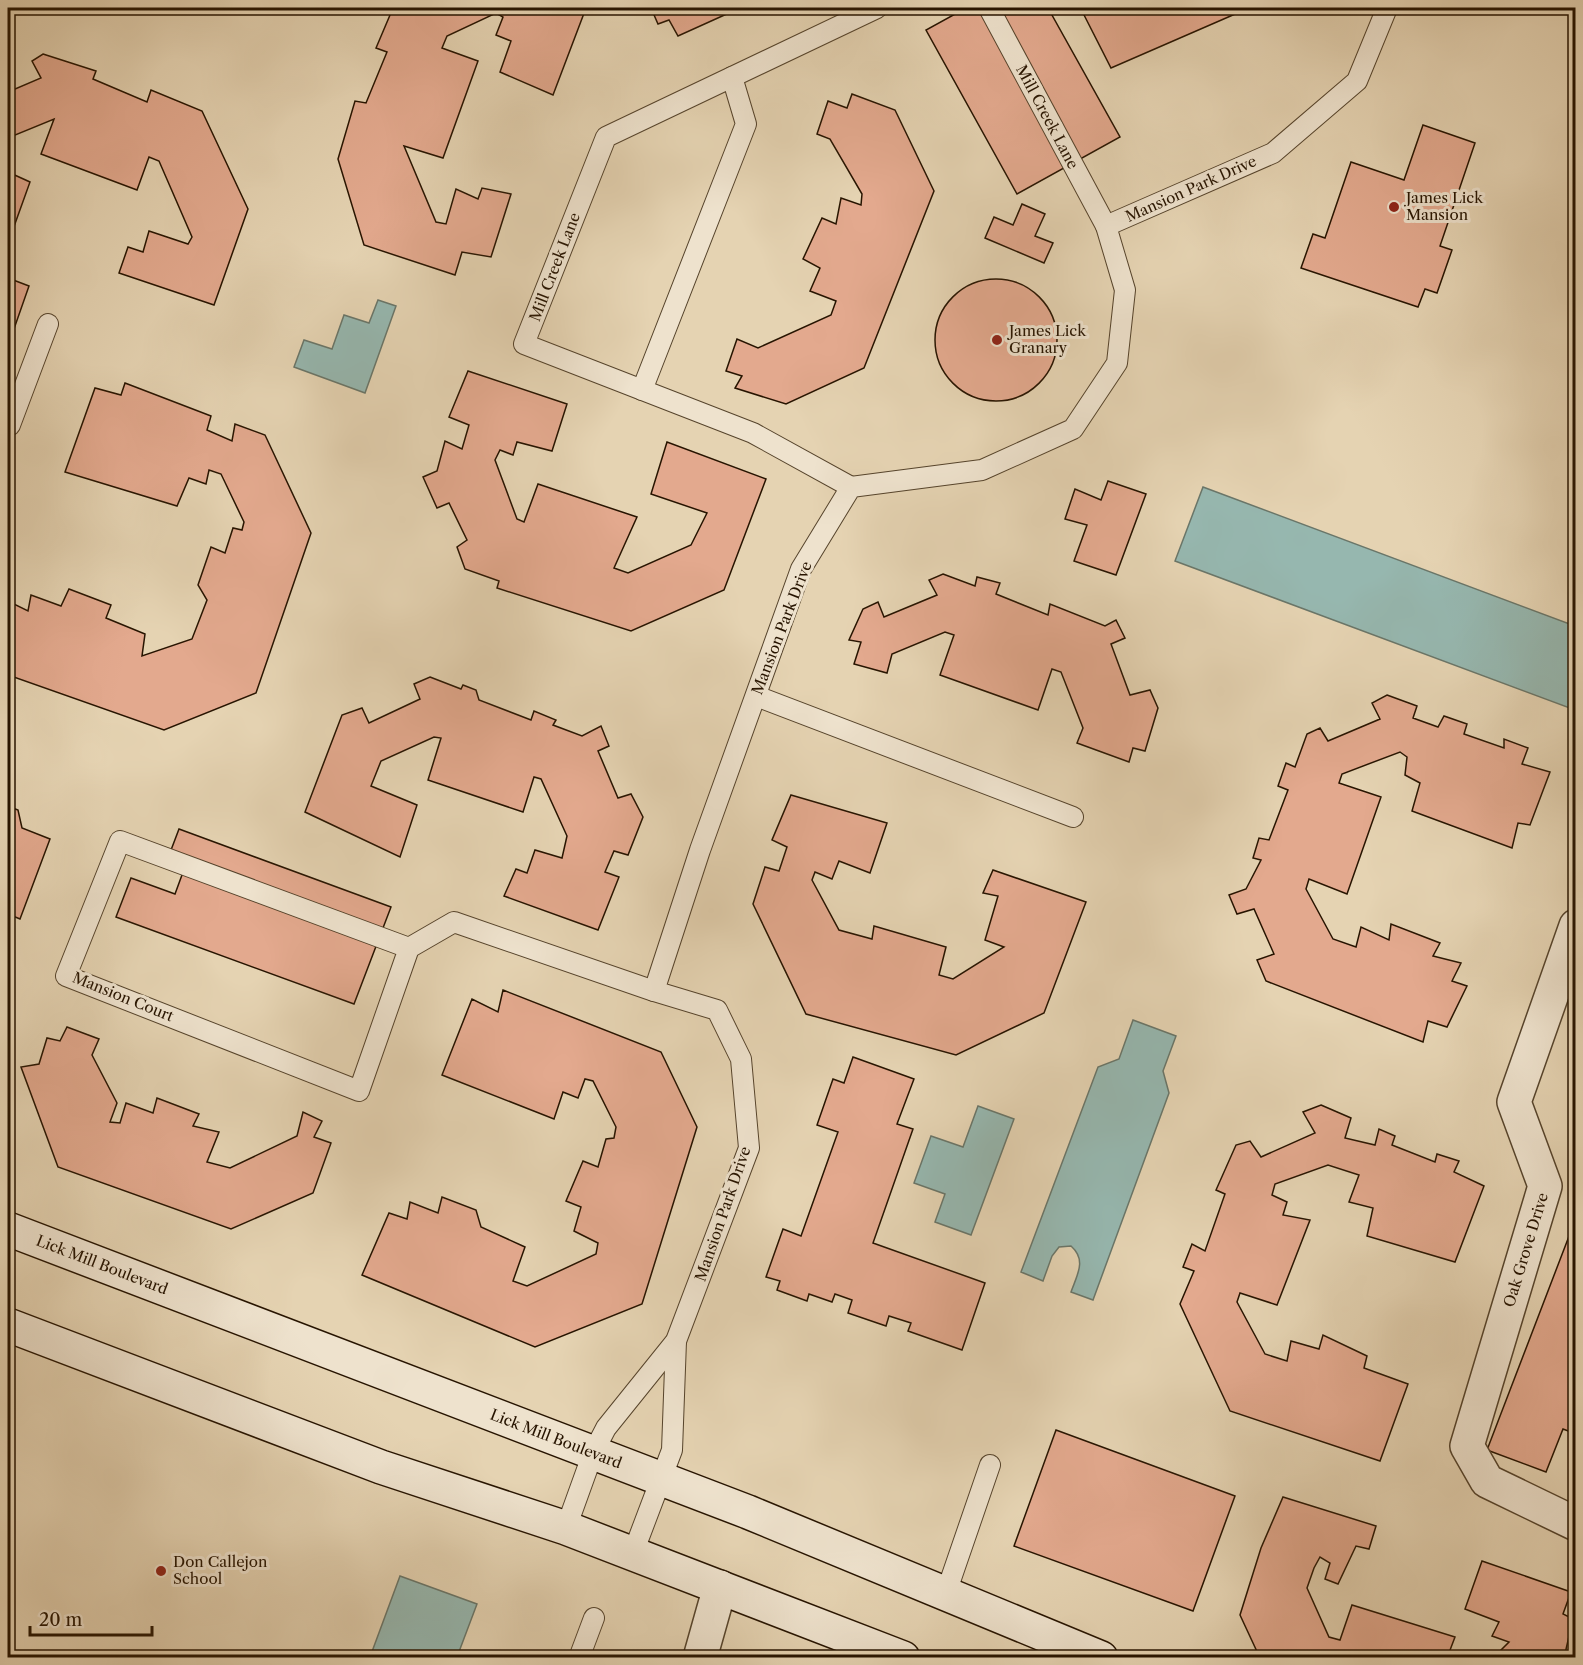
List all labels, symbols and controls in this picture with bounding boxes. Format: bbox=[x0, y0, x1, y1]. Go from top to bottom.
street label: Mill Creek Lane bbox=[1012, 62, 1083, 172]
street label: Mansion Park Drive bbox=[1122, 151, 1259, 226]
place label: James Lick Mansion bbox=[1404, 188, 1484, 224]
marker: James Lick Mansion bbox=[1387, 200, 1401, 214]
street label: Mill Creek Lane bbox=[525, 210, 584, 324]
place label: James Lick Granary bbox=[1007, 321, 1087, 357]
marker: James Lick Granary bbox=[990, 333, 1004, 347]
street label: Mansion Park Drive bbox=[747, 558, 816, 697]
street label: Mansion Court bbox=[70, 968, 177, 1026]
street label: Mansion Park Drive bbox=[691, 1144, 755, 1284]
street label: Oak Grove Drive bbox=[1499, 1190, 1552, 1309]
street label: Lick Mill Boulevard bbox=[34, 1231, 171, 1298]
street label: Lick Mill Boulevard bbox=[488, 1405, 625, 1472]
place label: Don Callejon School bbox=[173, 1552, 268, 1588]
marker: Don Callejon School bbox=[154, 1564, 168, 1578]
scale bar bbox=[30, 1599, 152, 1637]
text: 20 m bbox=[39, 1609, 83, 1631]

